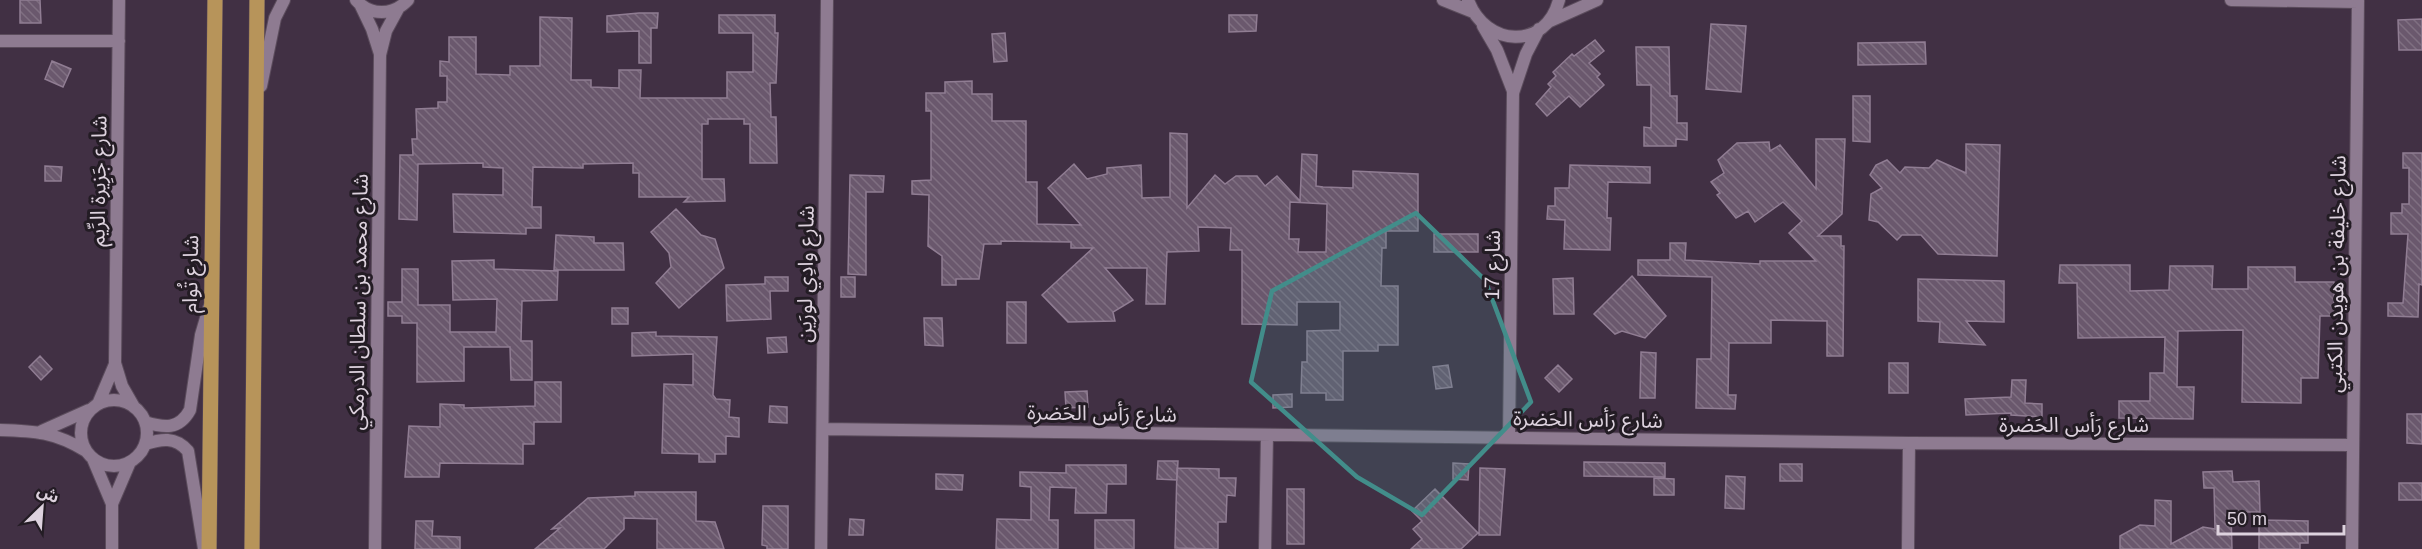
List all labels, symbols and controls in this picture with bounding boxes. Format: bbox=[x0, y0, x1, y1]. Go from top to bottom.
street label: شارع جَزِيرة الرِّيم bbox=[85, 115, 115, 247]
street label: شارع خليفة بن هويدن الكتبي bbox=[2322, 155, 2354, 393]
street label: شارع محمد بن سلطان الدرمكي bbox=[344, 173, 377, 431]
street label: شارع وادِي لورَين bbox=[792, 205, 823, 343]
street label: شارع 17 bbox=[1480, 230, 1508, 300]
street label: شارع تُوام bbox=[177, 235, 207, 313]
street label: شارع رَأس الحَضرة bbox=[1027, 400, 1177, 430]
street label: شارع رَأس الحَضرة bbox=[1513, 406, 1663, 436]
street label: شارع رَأس الحَضرة bbox=[1999, 412, 2149, 440]
north arrow bbox=[12, 477, 72, 537]
text: ش bbox=[34, 482, 62, 507]
scale bar bbox=[2218, 498, 2344, 536]
text: 50 m bbox=[2227, 509, 2267, 529]

